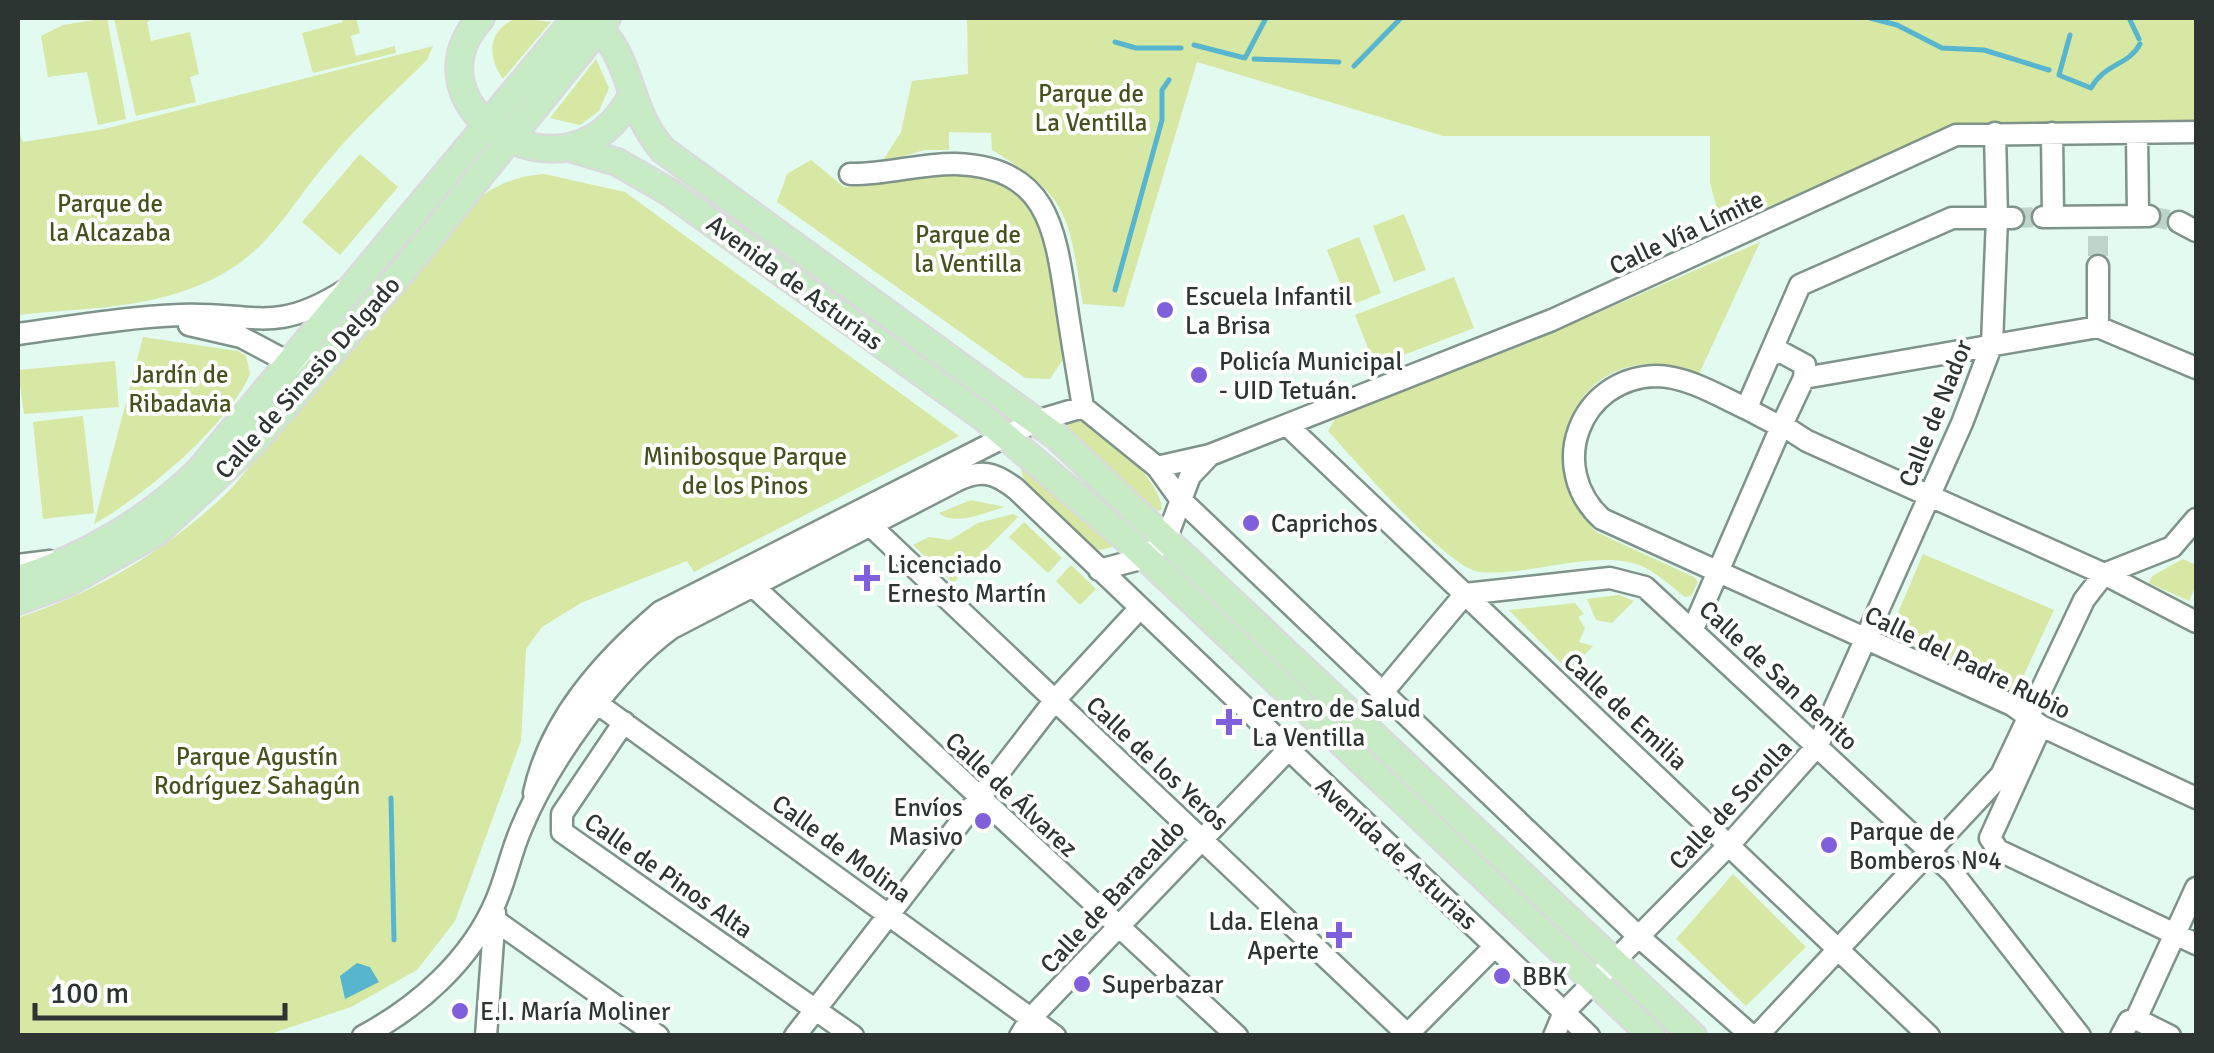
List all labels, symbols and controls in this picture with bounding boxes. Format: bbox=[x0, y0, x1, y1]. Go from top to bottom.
park label: Parque de La Ventilla bbox=[1034, 78, 1148, 138]
street label: Calle Vía Límite bbox=[1604, 183, 1768, 282]
park label: Parque de la Alcazaba bbox=[49, 188, 171, 248]
street label: Avenida de Asturias bbox=[701, 208, 889, 357]
park label: Parque de la Ventilla bbox=[914, 219, 1022, 279]
street label: Calle de Sinesio Delgado bbox=[208, 270, 407, 485]
place label: Escuela Infantil La Brisa bbox=[1185, 281, 1352, 341]
marker: Escuela Infantil La Brisa bbox=[1154, 299, 1176, 321]
street label: Calle de Nador bbox=[1892, 334, 1979, 491]
place label: Policía Municipal - UID Tetuán. bbox=[1219, 346, 1403, 406]
park label: Jardín de Ribadavia bbox=[128, 359, 232, 419]
marker: Policía Municipal - UID Tetuán. bbox=[1188, 364, 1210, 386]
park label: Minibosque Parque de los Pinos bbox=[643, 441, 847, 501]
place label: Caprichos bbox=[1271, 508, 1378, 539]
marker: Caprichos bbox=[1240, 512, 1262, 534]
place label: Licenciado Ernesto Martín bbox=[887, 549, 1046, 609]
marker: Licenciado Ernesto Martín bbox=[856, 567, 878, 589]
street label: Calle de San Benito bbox=[1693, 594, 1865, 757]
street label: Calle del Padre Rubio bbox=[1860, 599, 2076, 726]
street label: Calle de Emilia bbox=[1557, 646, 1694, 777]
street label: Calle de los Yeros bbox=[1080, 689, 1236, 837]
place label: Centro de Salud La Ventilla bbox=[1252, 693, 1421, 753]
marker: Centro de Salud La Ventilla bbox=[1216, 709, 1242, 735]
street label: Calle de Álvarez bbox=[939, 725, 1084, 864]
street label: Calle de Sorolla bbox=[1662, 733, 1799, 876]
park label: Parque Agustín Rodríguez Sahagún bbox=[154, 741, 360, 801]
street label: Avenida de Asturias bbox=[1309, 770, 1484, 936]
street label: Calle de Molina bbox=[766, 788, 917, 909]
place label: Envíos Masivo bbox=[889, 792, 963, 852]
street label: Calle de Pinos Alta bbox=[579, 806, 759, 945]
marker: Envíos Masivo bbox=[972, 810, 994, 832]
street label: Calle de Baracaldo bbox=[1033, 813, 1191, 979]
place label: Parque de Bomberos Nº4 bbox=[1849, 816, 2002, 876]
marker: Parque de Bomberos Nº4 bbox=[1818, 834, 1840, 856]
place label: Lda. Elena Aperte bbox=[1208, 906, 1319, 966]
marker: Lda. Elena Aperte bbox=[1328, 924, 1350, 946]
scale bar bbox=[35, 958, 285, 1020]
place label: BBK bbox=[1522, 961, 1567, 992]
marker: BBK bbox=[1491, 965, 1513, 987]
place label: Superbazar bbox=[1102, 969, 1224, 1000]
marker: Superbazar bbox=[1071, 973, 1093, 995]
text: 100 m bbox=[50, 975, 129, 1012]
place label: E.I. María Moliner bbox=[480, 996, 671, 1027]
marker: E.I. María Moliner bbox=[449, 1000, 471, 1022]

